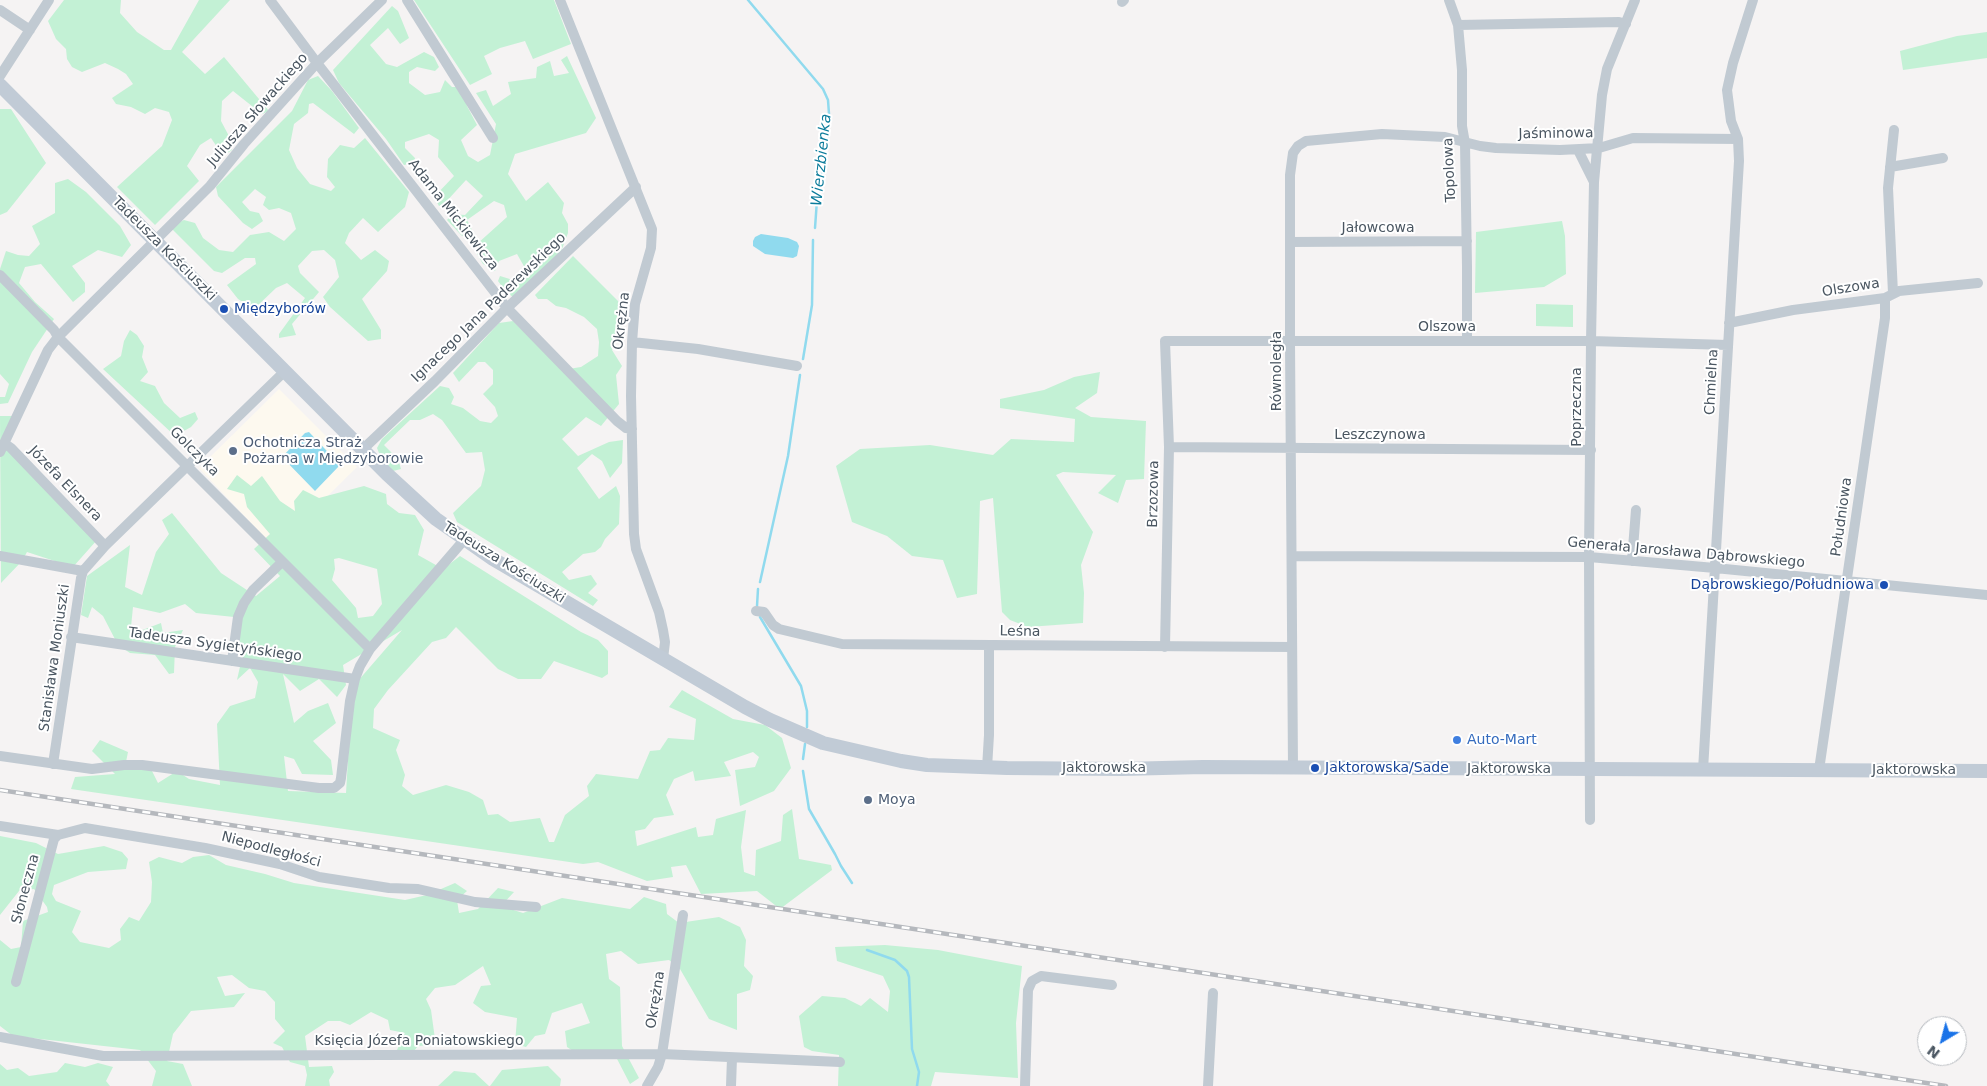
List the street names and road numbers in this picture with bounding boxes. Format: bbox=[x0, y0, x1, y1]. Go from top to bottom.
street label: Juliusza Słowackiego bbox=[204, 50, 312, 170]
street label: Jaśminowa bbox=[1518, 125, 1594, 143]
street label: Topolowa bbox=[1440, 137, 1460, 203]
street label: Adama Mickiewicza bbox=[404, 156, 502, 274]
street label: Tadeusza Kościuszki bbox=[108, 193, 220, 305]
street label: Jałowcowa bbox=[1342, 220, 1414, 236]
street label: Ignacego Jana Paderewskiego bbox=[408, 230, 570, 386]
street label: Olszowa bbox=[1821, 275, 1881, 301]
street label: Okrężna bbox=[610, 291, 634, 351]
street label: Olszowa bbox=[1418, 319, 1476, 335]
street label: Równoległa bbox=[1269, 331, 1285, 411]
street label: Chmielna bbox=[1702, 349, 1722, 415]
street label: Poprzeczna bbox=[1569, 367, 1585, 447]
street label: Golczyka bbox=[166, 424, 222, 480]
street label: Leszczynowa bbox=[1334, 427, 1426, 443]
street label: Józefa Elsnera bbox=[25, 443, 105, 525]
street label: Brzozowa bbox=[1145, 460, 1163, 528]
street label: Południowa bbox=[1828, 476, 1856, 558]
street label: Tadeusza Kościuszki bbox=[440, 519, 568, 607]
street label: Generała Jarosława Dąbrowskiego bbox=[1567, 534, 1805, 572]
street label: Stanisława Moniuszki bbox=[36, 583, 74, 733]
street label: Leśna bbox=[999, 623, 1041, 641]
street label: Tadeusza Sygietyńskiego bbox=[127, 624, 303, 666]
street label: Jaktorowska bbox=[1062, 760, 1146, 776]
street label: Jaktorowska bbox=[1467, 761, 1551, 777]
street label: Jaktorowska bbox=[1872, 762, 1956, 778]
street label: Niepodległości bbox=[220, 829, 322, 871]
street label: Słoneczna bbox=[9, 852, 43, 926]
street label: Okrężna bbox=[643, 970, 669, 1030]
street label: Księcia Józefa Poniatowskiego bbox=[315, 1033, 523, 1049]

